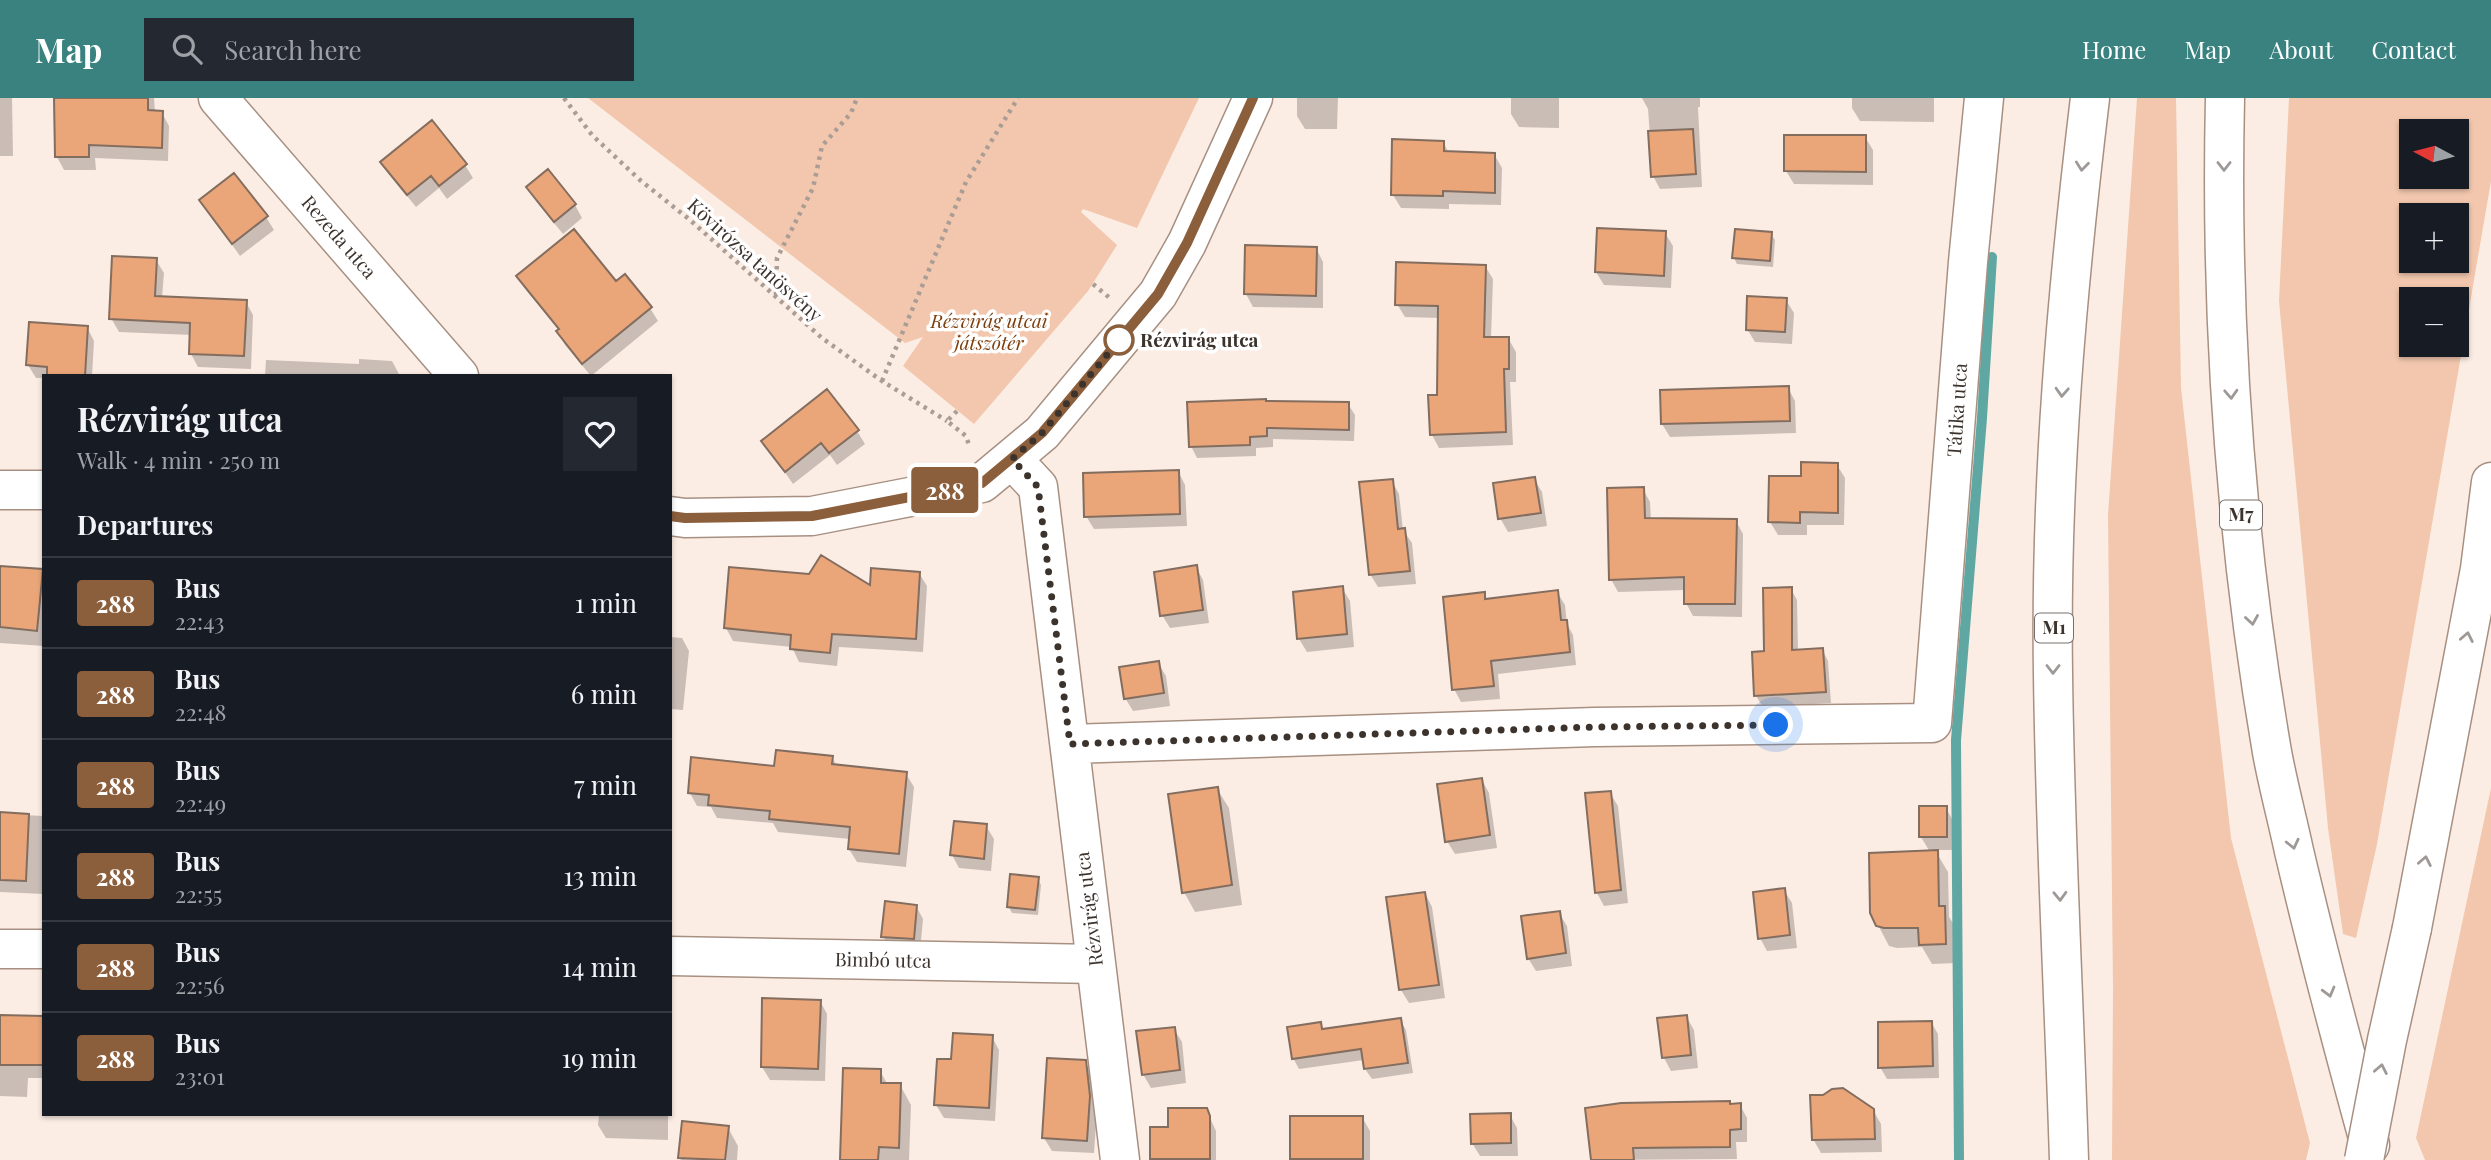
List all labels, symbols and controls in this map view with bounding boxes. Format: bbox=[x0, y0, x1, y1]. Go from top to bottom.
search box bbox=[144, 18, 634, 81]
text: Map bbox=[35, 27, 102, 71]
icon: search bbox=[168, 30, 206, 68]
text: Search here bbox=[224, 32, 362, 67]
text: Home bbox=[2082, 33, 2146, 65]
text: Map bbox=[2184, 33, 2231, 65]
text: About bbox=[2269, 33, 2333, 65]
text: Contact bbox=[2371, 33, 2456, 65]
north arrow bbox=[2399, 119, 2469, 189]
map controls bbox=[2399, 119, 2469, 357]
one-way arrow bbox=[2075, 161, 2090, 172]
one-way arrow bbox=[2216, 161, 2232, 172]
street label: Rezeda utca bbox=[296, 189, 383, 284]
street label: Kövirózsa tanösvény bbox=[683, 192, 829, 327]
button: + bbox=[2399, 203, 2469, 273]
button: − bbox=[2399, 287, 2469, 357]
park label: Rézvirág utcai játszótér bbox=[929, 307, 1049, 355]
marker: Rézvirág utca bbox=[1104, 325, 1134, 355]
place label: Rézvirág utca bbox=[1140, 326, 1259, 352]
street label: Tátika utca bbox=[1940, 362, 1972, 458]
one-way arrow bbox=[2055, 387, 2070, 398]
one-way arrow bbox=[2224, 388, 2239, 399]
text: Rézvirág utca bbox=[77, 396, 283, 440]
button: heart bbox=[563, 397, 637, 471]
text: Walk · 4 min · 250 m bbox=[77, 444, 280, 475]
line badge: 288 bbox=[905, 467, 985, 513]
text: 288 bbox=[925, 474, 965, 506]
road number: M7 bbox=[2220, 500, 2262, 530]
text: Departures bbox=[77, 507, 213, 542]
text: Bus bbox=[175, 570, 220, 605]
text: 1 min bbox=[575, 585, 637, 620]
text: 288 bbox=[96, 587, 135, 619]
text: 22:43 bbox=[175, 605, 224, 636]
road number: M1 bbox=[2035, 614, 2073, 642]
one-way arrow bbox=[2244, 614, 2259, 626]
one-way arrow bbox=[2459, 631, 2474, 643]
text: Bus bbox=[175, 661, 220, 696]
one-way arrow bbox=[2045, 664, 2061, 674]
text: 6 min bbox=[571, 676, 637, 711]
text: 288 bbox=[96, 678, 135, 710]
text: 22:48 bbox=[175, 696, 226, 727]
your location bbox=[1758, 707, 1793, 742]
text: Bus bbox=[175, 752, 220, 787]
text: 7 min bbox=[574, 767, 637, 802]
text: 288 bbox=[96, 769, 135, 801]
text: 22:49 bbox=[175, 787, 226, 818]
one-way arrow bbox=[2284, 838, 2299, 850]
text: Bus bbox=[175, 843, 220, 878]
street label: Rézvirág utca bbox=[1068, 850, 1108, 968]
one-way arrow bbox=[2417, 855, 2432, 867]
text: 13 min bbox=[563, 858, 637, 893]
text: 288 bbox=[96, 860, 135, 892]
text: 22:55 bbox=[175, 878, 222, 909]
one-way arrow bbox=[2053, 891, 2068, 902]
text: Bus bbox=[175, 934, 220, 969]
street label: Bimbó utca bbox=[835, 945, 932, 973]
text: 14 min bbox=[562, 949, 637, 984]
text: 288 bbox=[96, 951, 135, 983]
text: 22:56 bbox=[175, 969, 225, 1000]
one-way arrow bbox=[2321, 986, 2335, 998]
text: Bus bbox=[175, 1025, 220, 1060]
text: 19 min bbox=[561, 1040, 637, 1075]
text: 288 bbox=[96, 1042, 135, 1074]
text: 23:01 bbox=[175, 1060, 225, 1091]
one-way arrow bbox=[2373, 1063, 2388, 1075]

